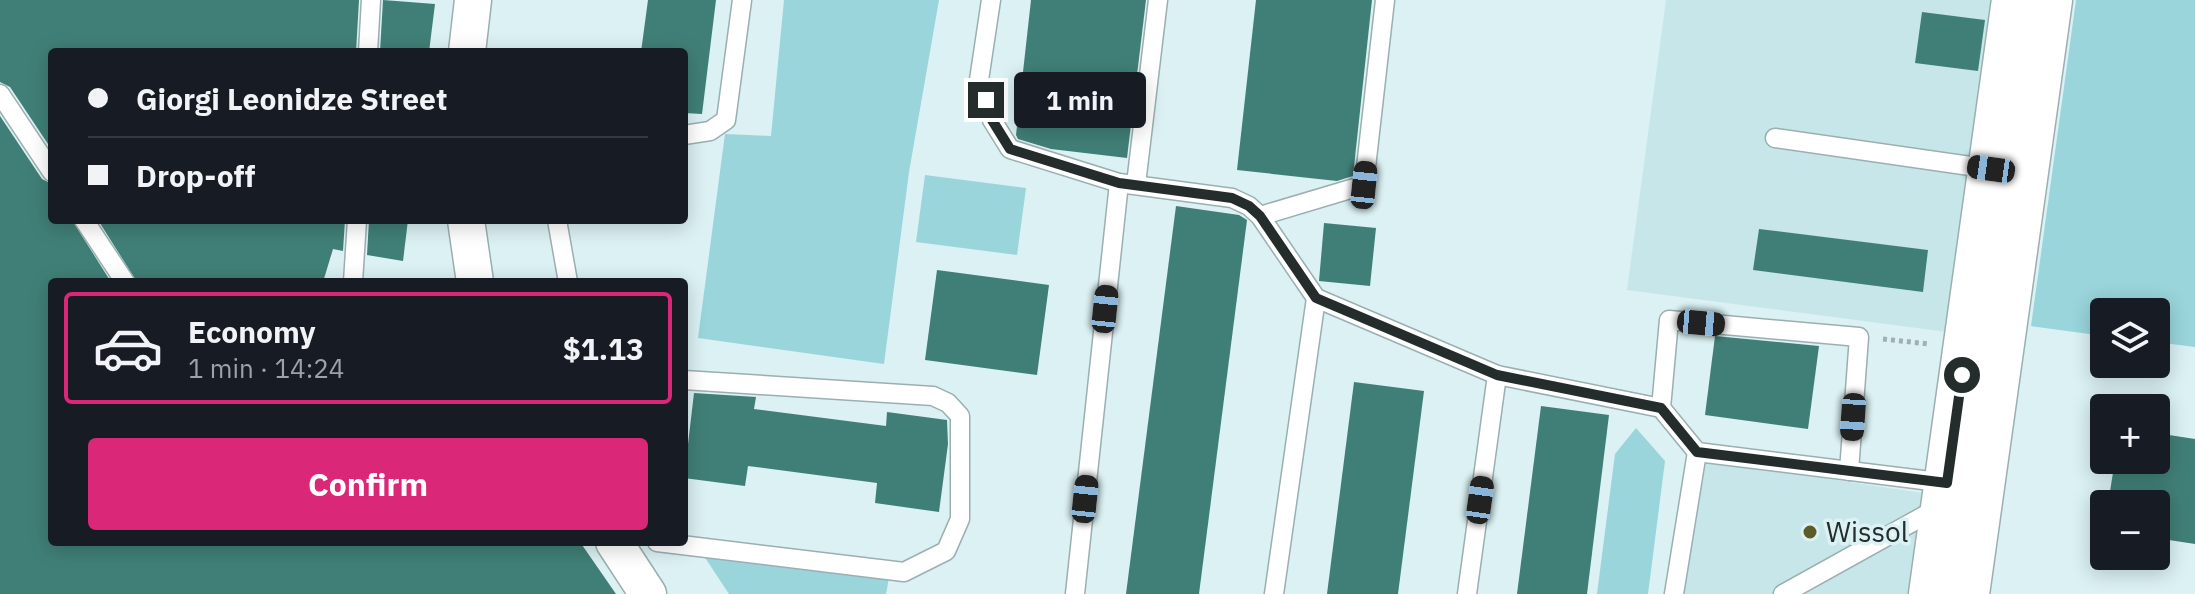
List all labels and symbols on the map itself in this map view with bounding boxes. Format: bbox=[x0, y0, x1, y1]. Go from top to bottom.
callout: 1 min bbox=[1014, 72, 1146, 128]
route end bbox=[968, 82, 1004, 118]
car bbox=[1966, 154, 2016, 184]
car bbox=[1350, 160, 1378, 210]
car bbox=[1091, 284, 1119, 334]
car bbox=[1676, 309, 1726, 337]
route start bbox=[1944, 357, 1980, 393]
car bbox=[1839, 392, 1867, 442]
car bbox=[1071, 474, 1099, 524]
car bbox=[1465, 475, 1495, 525]
place label: Wissol bbox=[1826, 513, 1908, 550]
marker: Wissol bbox=[1801, 523, 1819, 541]

